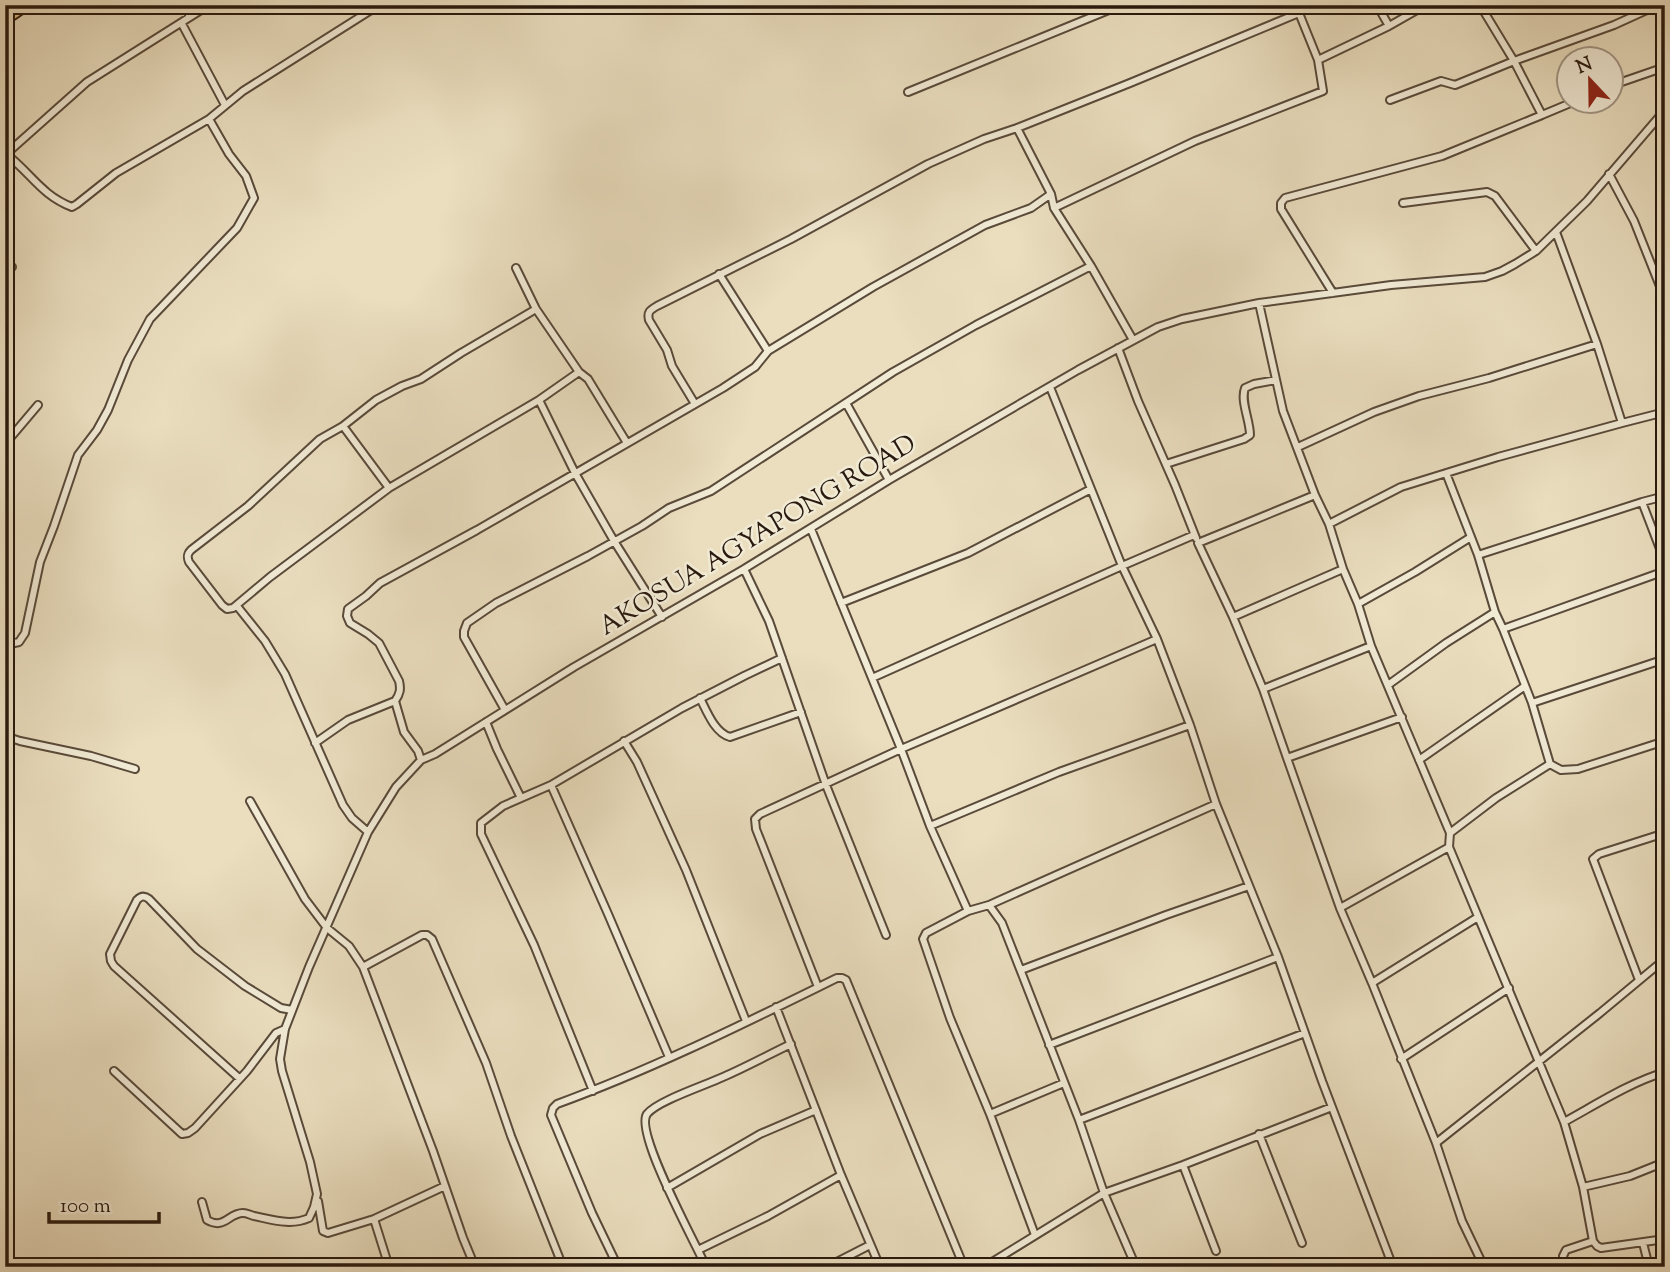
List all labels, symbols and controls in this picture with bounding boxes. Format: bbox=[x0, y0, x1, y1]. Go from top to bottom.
north arrow bbox=[1554, 46, 1624, 116]
text: N bbox=[1572, 51, 1597, 82]
street label: AKOSUA AGYAPONG ROAD bbox=[592, 426, 924, 646]
scale bar bbox=[49, 1181, 159, 1225]
text: 100 m bbox=[60, 1192, 111, 1222]

